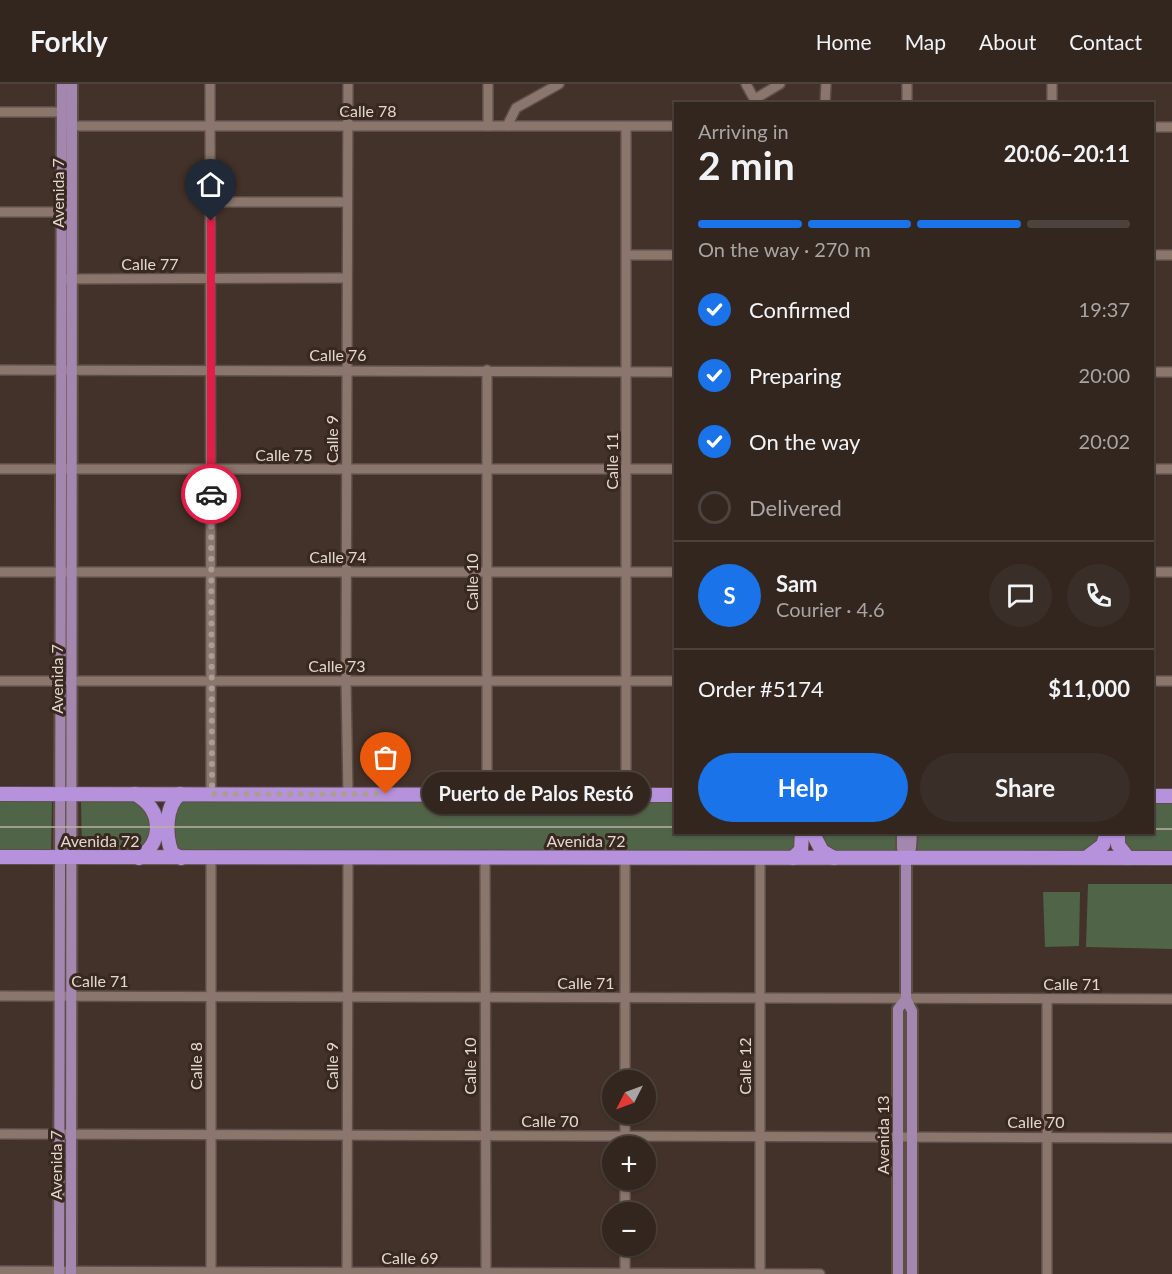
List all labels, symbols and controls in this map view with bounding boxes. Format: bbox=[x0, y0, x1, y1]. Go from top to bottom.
text: Forkly bbox=[30, 24, 108, 58]
text: Home bbox=[816, 29, 872, 54]
text: Map bbox=[905, 29, 946, 54]
text: About bbox=[979, 29, 1036, 54]
text: Contact bbox=[1069, 29, 1142, 54]
street label: Calle 78 bbox=[339, 101, 397, 120]
text: Arriving in bbox=[698, 119, 789, 143]
text: 20:06–20:11 bbox=[1004, 140, 1130, 167]
text: 2 min bbox=[698, 142, 795, 188]
street label: Avenida 7 bbox=[48, 158, 67, 228]
pin bbox=[185, 159, 236, 221]
icon: home bbox=[194, 168, 227, 201]
text: On the way · 270 m bbox=[698, 237, 871, 261]
street label: Calle 77 bbox=[121, 254, 179, 273]
icon: check bbox=[698, 293, 731, 326]
text: Confirmed bbox=[749, 296, 851, 323]
text: 19:37 bbox=[1079, 297, 1130, 321]
street label: Calle 76 bbox=[309, 345, 367, 364]
icon: check bbox=[698, 359, 731, 392]
text: Preparing bbox=[749, 362, 841, 389]
text: 20:00 bbox=[1079, 363, 1130, 387]
street label: Calle 9 bbox=[322, 415, 341, 463]
icon: check bbox=[698, 425, 731, 458]
text: On the way bbox=[749, 428, 860, 455]
text: 20:02 bbox=[1079, 429, 1130, 453]
street label: Calle 11 bbox=[602, 432, 621, 490]
street label: Calle 75 bbox=[255, 445, 313, 464]
courier bbox=[181, 464, 241, 524]
icon: car bbox=[195, 478, 228, 511]
text: Delivered bbox=[749, 494, 842, 521]
street label: Calle 74 bbox=[309, 547, 367, 566]
street label: Calle 10 bbox=[462, 553, 481, 611]
button: chat bbox=[989, 564, 1052, 627]
button: phone bbox=[1067, 564, 1130, 627]
text: Sam bbox=[776, 570, 818, 597]
text: S bbox=[723, 582, 736, 609]
text: Courier · 4.6 bbox=[776, 597, 885, 621]
street label: Avenida 7 bbox=[47, 644, 66, 714]
street label: Calle 73 bbox=[308, 656, 366, 675]
text: Order #5174 bbox=[698, 675, 824, 702]
text: $11,000 bbox=[1048, 675, 1130, 702]
pin bbox=[360, 732, 411, 794]
icon: bag bbox=[369, 741, 402, 774]
button: Help bbox=[698, 753, 908, 822]
button: Share bbox=[920, 753, 1130, 822]
callout: Puerto de Palos Restó bbox=[422, 773, 650, 815]
text: Puerto de Palos Restó bbox=[438, 781, 634, 805]
street label: Avenida 72 bbox=[60, 831, 140, 850]
street label: Avenida 72 bbox=[546, 831, 626, 850]
street label: Calle 71 bbox=[71, 971, 129, 990]
street label: Calle 71 bbox=[557, 973, 615, 992]
street label: Calle 71 bbox=[1043, 974, 1101, 993]
street label: Calle 10 bbox=[460, 1037, 479, 1095]
street label: Calle 12 bbox=[735, 1037, 754, 1095]
street label: Calle 8 bbox=[186, 1042, 205, 1090]
street label: Calle 9 bbox=[322, 1042, 341, 1090]
north arrow bbox=[602, 1070, 656, 1124]
map controls bbox=[602, 1070, 656, 1256]
street label: Avenida 13 bbox=[873, 1095, 892, 1175]
street label: Calle 70 bbox=[521, 1111, 579, 1130]
street label: Calle 70 bbox=[1007, 1112, 1065, 1131]
street label: Avenida 7 bbox=[46, 1130, 65, 1200]
button: + bbox=[602, 1136, 656, 1190]
button: − bbox=[602, 1202, 656, 1256]
street label: Calle 69 bbox=[381, 1248, 439, 1267]

